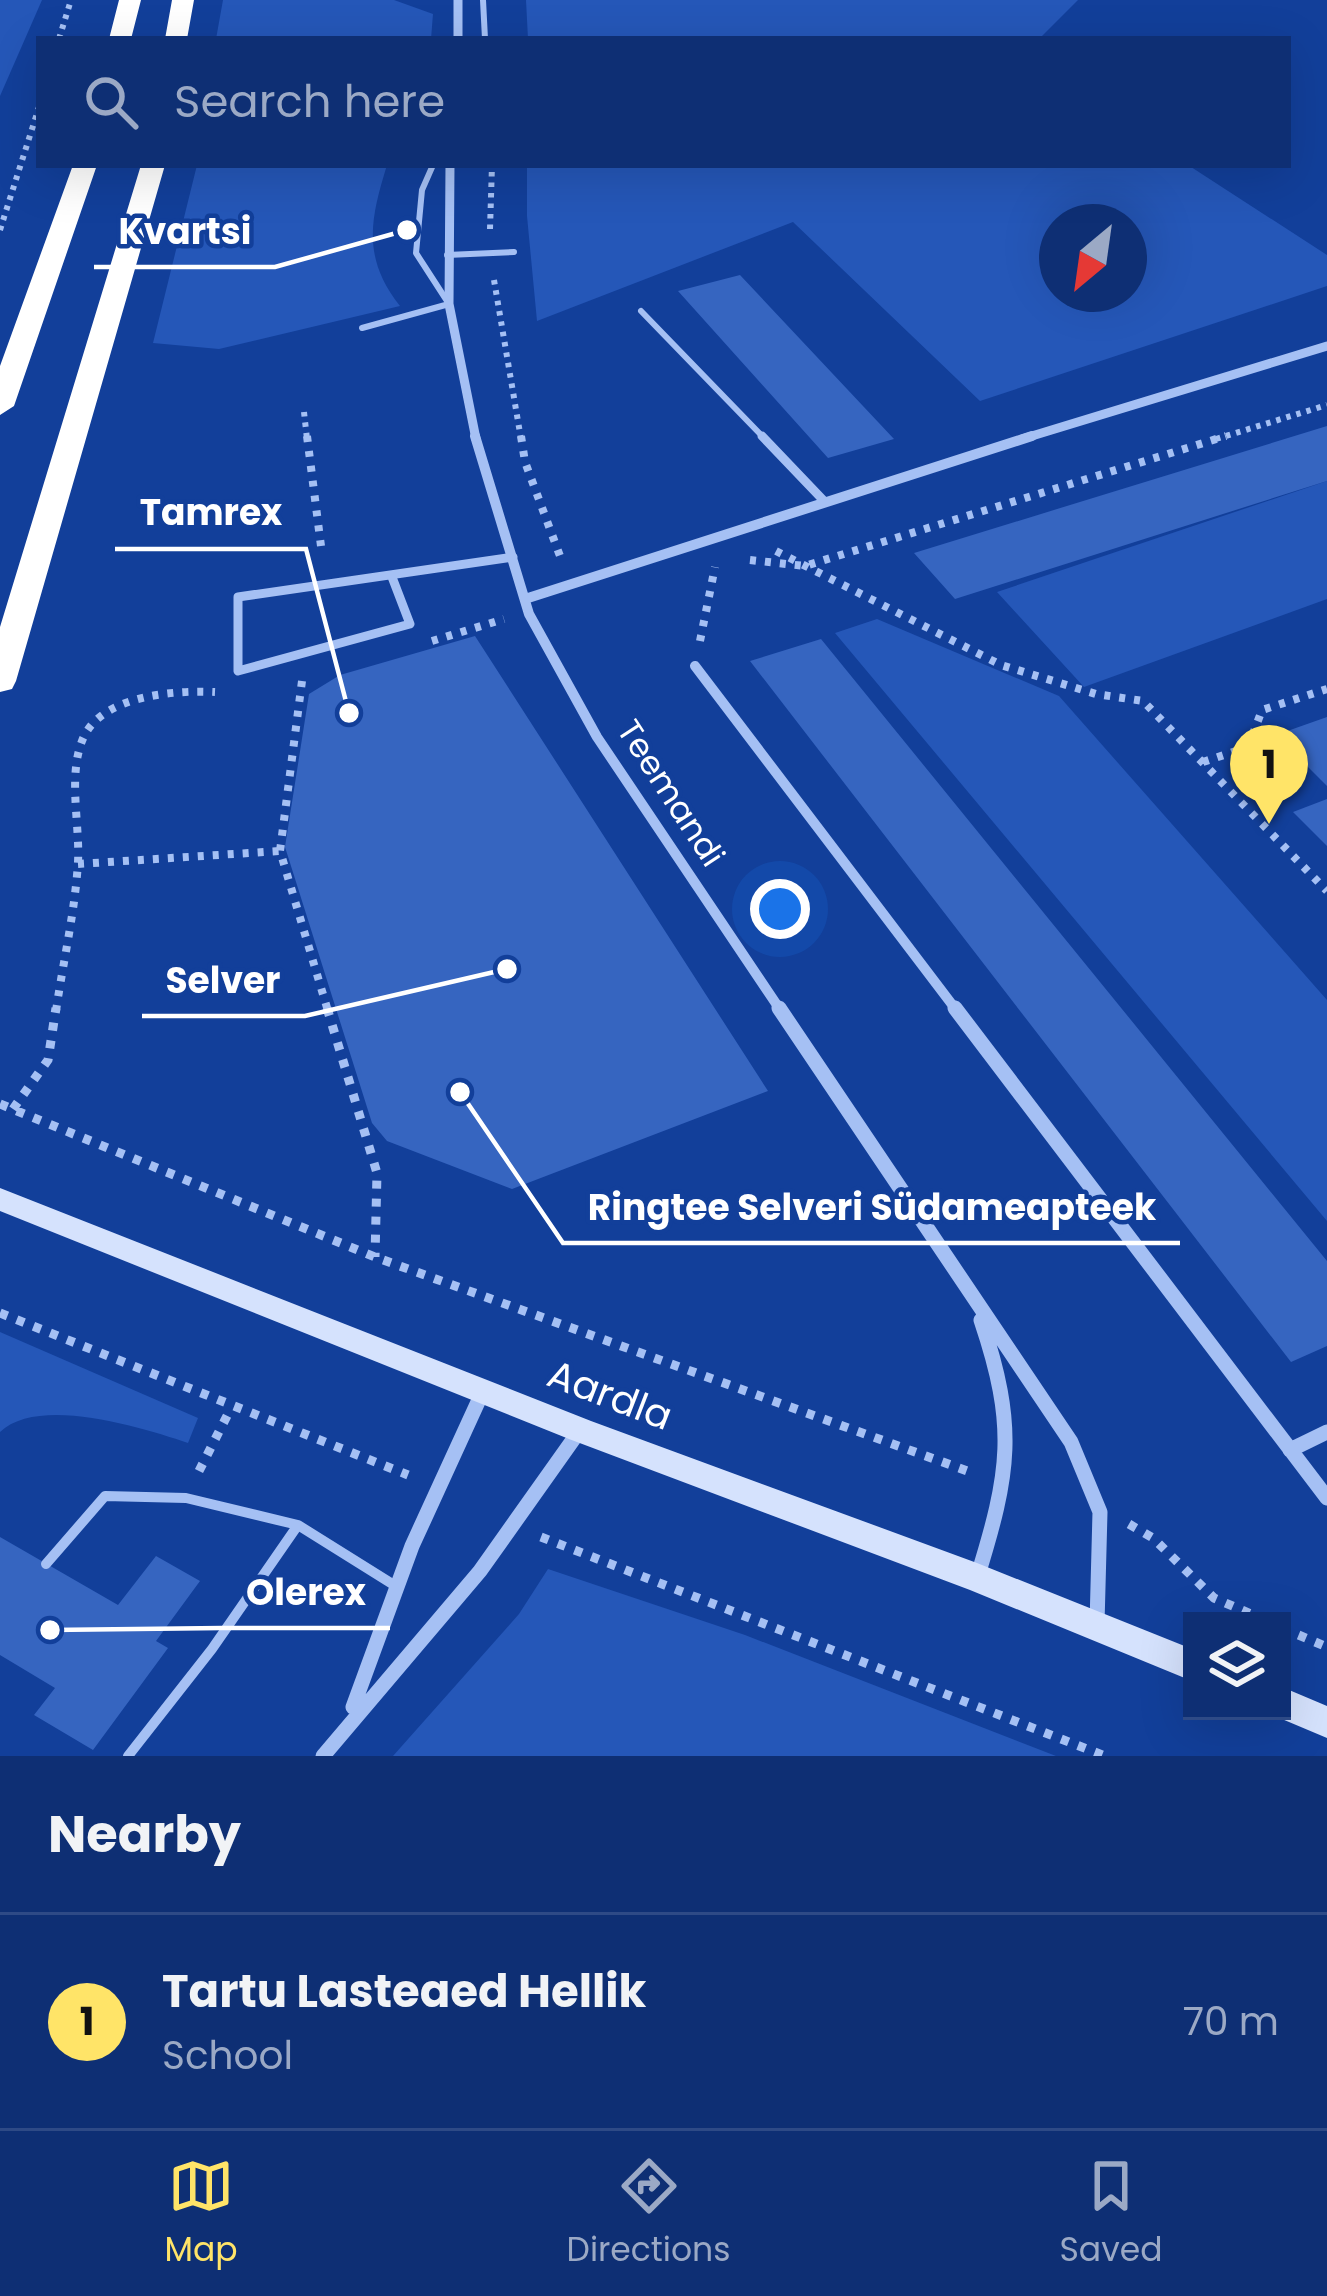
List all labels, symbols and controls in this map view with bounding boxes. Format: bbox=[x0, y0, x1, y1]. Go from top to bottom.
search box bbox=[36, 36, 1291, 168]
icon: search bbox=[78, 69, 144, 135]
text: Search here bbox=[174, 70, 445, 133]
callout: Kvartsi bbox=[94, 195, 275, 267]
north arrow bbox=[1039, 204, 1147, 312]
text: Kvartsi bbox=[119, 206, 251, 257]
callout: Tamrex bbox=[115, 477, 306, 549]
text: Tamrex bbox=[140, 487, 283, 538]
street label: Teemandi bbox=[606, 710, 736, 876]
pin: 1 bbox=[1230, 725, 1308, 824]
your location bbox=[750, 879, 810, 939]
callout: Selver bbox=[142, 944, 305, 1016]
text: Selver bbox=[165, 955, 281, 1006]
callout: Ringtee Selveri Südameapteek bbox=[563, 1171, 1180, 1243]
text: Ringtee Selveri Südameapteek bbox=[588, 1182, 1157, 1233]
street label: Aardla bbox=[540, 1346, 680, 1444]
callout: Olerex bbox=[222, 1556, 390, 1628]
text: Olerex bbox=[246, 1567, 367, 1618]
map controls bbox=[1183, 1612, 1291, 1720]
button: layers bbox=[1183, 1612, 1291, 1720]
text: Nearby bbox=[48, 1798, 241, 1870]
text: Tartu Lasteaed Hellik bbox=[162, 1960, 646, 2023]
text: 1 bbox=[80, 1994, 94, 2049]
text: 70 m bbox=[1183, 1994, 1279, 2049]
text: School bbox=[162, 2028, 293, 2083]
tab: Map bbox=[165, 2153, 238, 2275]
tab: Directions bbox=[567, 2153, 730, 2275]
tab: Saved bbox=[1060, 2153, 1162, 2275]

